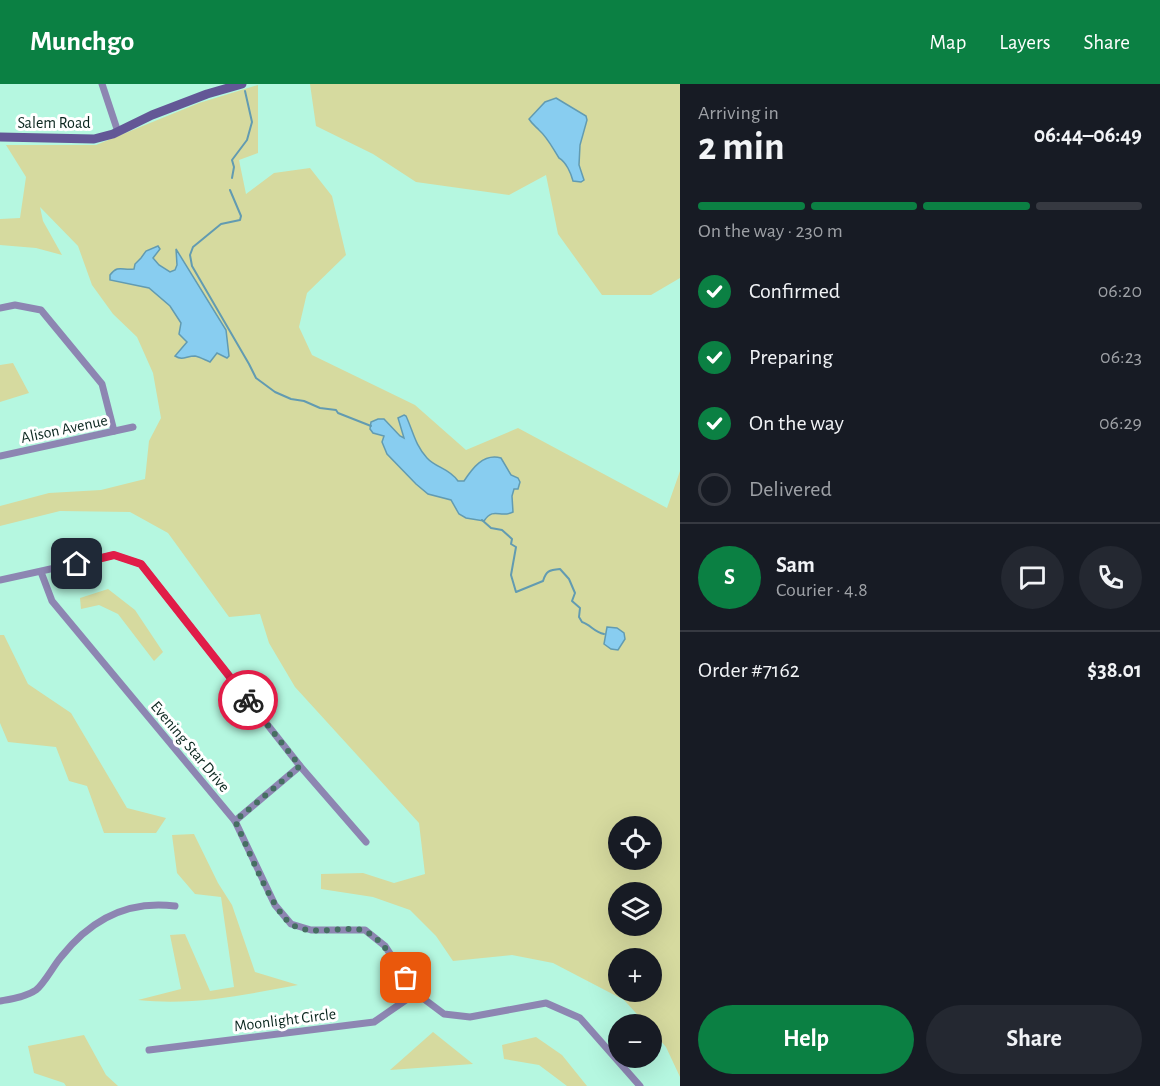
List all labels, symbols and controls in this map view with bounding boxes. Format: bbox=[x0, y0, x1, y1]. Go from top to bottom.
text: Munchgo bbox=[30, 28, 134, 56]
text: Map bbox=[930, 32, 966, 53]
text: Layers bbox=[999, 32, 1050, 53]
text: Share bbox=[1083, 32, 1130, 53]
text: Arriving in bbox=[698, 103, 779, 123]
street label: Salem Road bbox=[17, 115, 91, 131]
text: 06:44–06:49 bbox=[1034, 124, 1142, 146]
text: 2 min bbox=[698, 128, 785, 167]
text: On the way · 230 m bbox=[698, 221, 843, 241]
icon: check bbox=[698, 275, 731, 308]
text: Confirmed bbox=[749, 280, 840, 302]
text: 06:20 bbox=[1098, 281, 1142, 301]
icon: check bbox=[698, 341, 731, 374]
text: Preparing bbox=[749, 346, 833, 368]
text: 06:23 bbox=[1100, 347, 1142, 367]
icon: check bbox=[698, 407, 731, 440]
street label: Alison Avenue bbox=[19, 412, 109, 446]
text: On the way bbox=[749, 412, 844, 434]
text: 06:29 bbox=[1099, 413, 1142, 433]
text: Delivered bbox=[749, 478, 832, 500]
pin bbox=[51, 538, 102, 589]
button: chat bbox=[1001, 546, 1064, 609]
button: phone bbox=[1079, 546, 1142, 609]
icon: home bbox=[60, 547, 93, 580]
text: Sam bbox=[776, 554, 815, 576]
text: S bbox=[724, 566, 735, 588]
text: Courier · 4.8 bbox=[776, 580, 868, 600]
text: Order #7162 bbox=[698, 659, 800, 681]
text: $38.01 bbox=[1087, 659, 1142, 681]
courier bbox=[218, 670, 278, 730]
icon: bike bbox=[232, 684, 265, 717]
street label: Evening Star Drive bbox=[148, 698, 233, 795]
map controls bbox=[608, 816, 662, 1068]
button: locate bbox=[608, 816, 662, 870]
button: layers bbox=[608, 882, 662, 936]
button: + bbox=[608, 948, 662, 1002]
pin bbox=[380, 952, 431, 1003]
icon: bag bbox=[389, 961, 422, 994]
button: Help bbox=[698, 1005, 914, 1074]
button: Share bbox=[926, 1005, 1142, 1074]
street label: Moonlight Circle bbox=[233, 1006, 337, 1034]
button: − bbox=[608, 1014, 662, 1068]

